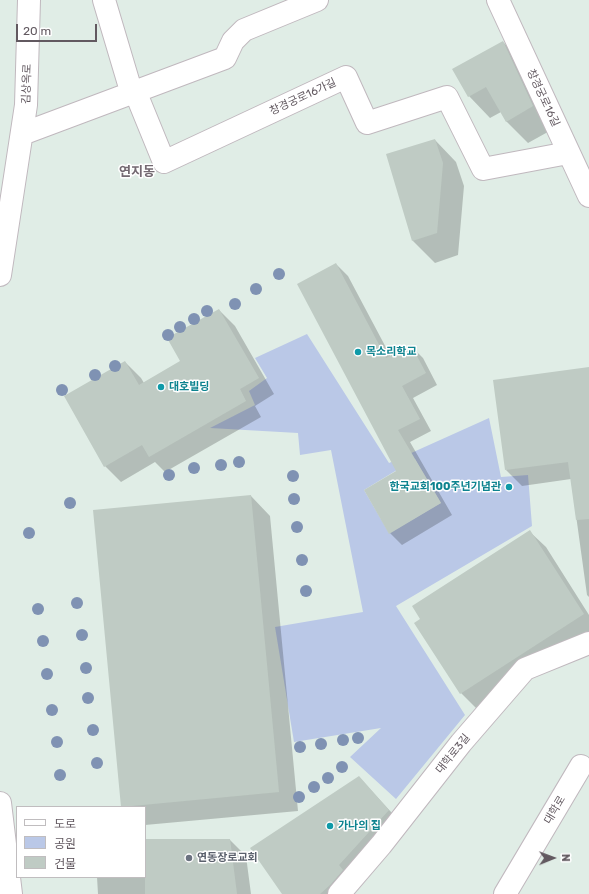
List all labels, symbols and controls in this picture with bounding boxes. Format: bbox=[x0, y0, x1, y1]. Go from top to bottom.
scale bar bbox=[18, 16, 99, 42]
text: 20 m bbox=[23, 24, 51, 38]
street label: 김상옥로 bbox=[20, 64, 34, 104]
street label: 창경궁로16길 bbox=[524, 67, 562, 129]
street label: 창경궁로16가길 bbox=[268, 76, 338, 118]
district label: 연지동 bbox=[119, 164, 155, 180]
place label: 목소리학교 bbox=[366, 345, 417, 359]
marker: 목소리학교 bbox=[353, 347, 363, 357]
place label: 대호빌딩 bbox=[169, 380, 209, 394]
marker: 대호빌딩 bbox=[156, 382, 166, 392]
place label: 한국교회100주년기념관 bbox=[389, 480, 501, 494]
marker: 한국교회100주년기념관 bbox=[504, 482, 514, 492]
street label: 대학로3길 bbox=[433, 732, 473, 776]
street label: 대학로 bbox=[542, 794, 568, 826]
legend bbox=[16, 806, 146, 878]
text: 도로 bbox=[54, 817, 76, 831]
place label: 가나의 집 bbox=[338, 819, 381, 833]
marker: 가나의 집 bbox=[325, 821, 335, 831]
text: 공원 bbox=[54, 837, 76, 851]
north arrow bbox=[533, 838, 573, 878]
place label: 연동장로교회 bbox=[197, 851, 258, 865]
marker: 연동장로교회 bbox=[184, 853, 194, 863]
text: N bbox=[559, 854, 572, 862]
text: 건물 bbox=[54, 857, 76, 871]

